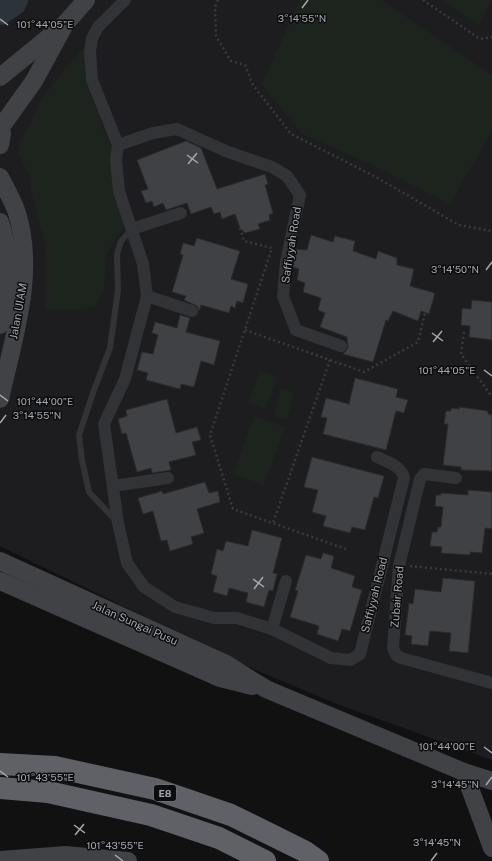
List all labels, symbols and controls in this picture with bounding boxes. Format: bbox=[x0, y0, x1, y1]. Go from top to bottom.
text: 3°14'55"N bbox=[278, 12, 326, 24]
text: 101°44'05"E bbox=[17, 18, 73, 30]
street label: Saffiyyah Road bbox=[279, 206, 303, 284]
text: 3°14'50"N bbox=[431, 263, 479, 275]
street label: Jalan UIAM bbox=[7, 282, 29, 340]
text: 101°44'05"E bbox=[419, 364, 475, 376]
text: 101°44'00"E bbox=[17, 395, 73, 407]
text: 3°14'55"N bbox=[13, 409, 61, 421]
street label: Saffiyyah Road bbox=[359, 556, 389, 634]
street label: Zubair Road bbox=[388, 566, 406, 628]
street label: Jalan Sungai Pusu bbox=[90, 599, 180, 647]
text: 101°44'00"E bbox=[419, 740, 475, 752]
text: 101°43'55"E bbox=[16, 771, 74, 783]
text: 3°14'45"N bbox=[431, 778, 479, 790]
road number: E8 bbox=[154, 785, 176, 801]
text: 3°14'45"N bbox=[413, 836, 461, 848]
text: 101°43'55"E bbox=[86, 839, 144, 851]

